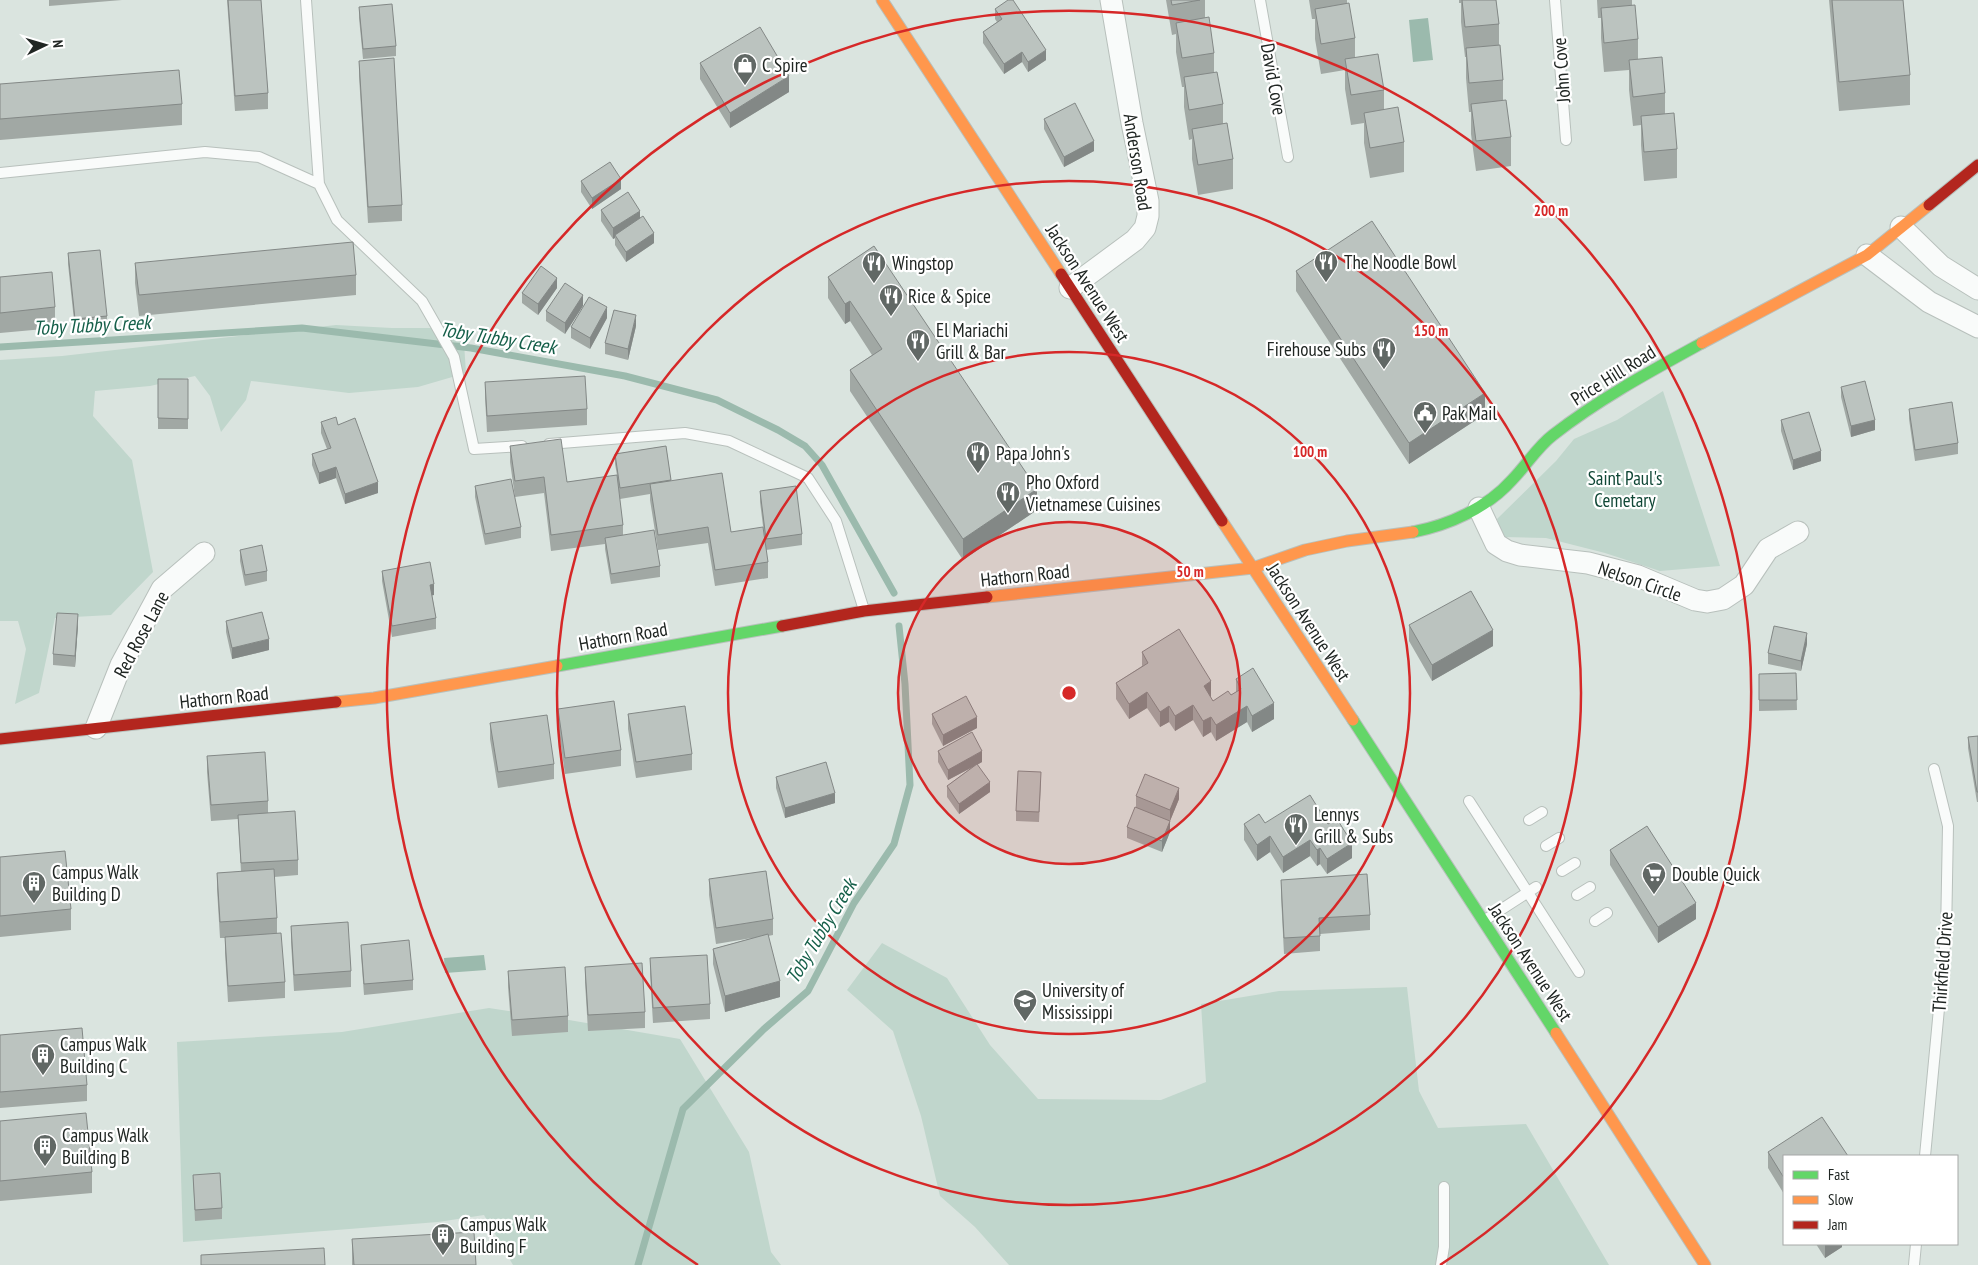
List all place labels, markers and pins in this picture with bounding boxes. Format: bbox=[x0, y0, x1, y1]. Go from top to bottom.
shop icon: C Spire bbox=[732, 52, 758, 86]
place label: C Spire bbox=[762, 53, 808, 77]
restaurant icon: The Noodle Bowl bbox=[1313, 249, 1339, 283]
restaurant icon: Wingstop bbox=[861, 250, 887, 284]
place label: The Noodle Bowl bbox=[1344, 250, 1457, 274]
place label: Wingstop bbox=[892, 251, 953, 275]
restaurant icon: Rice & Spice bbox=[878, 283, 904, 317]
place label: Rice & Spice bbox=[908, 284, 991, 308]
place label: El Mariachi Grill & Bar bbox=[936, 318, 1009, 364]
restaurant icon: El Mariachi Grill & Bar bbox=[905, 328, 931, 362]
restaurant icon: Firehouse Subs bbox=[1371, 336, 1397, 370]
place label: Firehouse Subs bbox=[1267, 337, 1366, 361]
public building icon: Pak Mail bbox=[1412, 400, 1438, 434]
place label: Pak Mail bbox=[1442, 401, 1497, 425]
restaurant icon: Papa John's bbox=[965, 440, 991, 474]
place label: Papa John's bbox=[996, 441, 1070, 465]
place label: Pho Oxford Vietnamese Cuisines bbox=[1025, 470, 1160, 516]
restaurant icon: Pho Oxford Vietnamese Cuisines bbox=[995, 480, 1021, 514]
centre of rings bbox=[1060, 684, 1078, 702]
place label: Lennys Grill & Subs bbox=[1314, 802, 1393, 848]
restaurant icon: Lennys Grill & Subs bbox=[1283, 812, 1309, 846]
place label: Campus Walk Building D bbox=[52, 860, 139, 906]
supermarket icon: Double Quick bbox=[1641, 861, 1667, 895]
place label: Double Quick bbox=[1672, 862, 1761, 886]
building icon: Campus Walk Building D bbox=[21, 870, 47, 904]
place label: University of Mississippi bbox=[1042, 978, 1125, 1024]
school or university icon: University of Mississippi bbox=[1012, 988, 1038, 1022]
place label: Campus Walk Building C bbox=[60, 1032, 147, 1078]
building icon: Campus Walk Building C bbox=[30, 1042, 56, 1076]
place label: Campus Walk Building B bbox=[62, 1123, 149, 1169]
building icon: Campus Walk Building B bbox=[32, 1133, 58, 1167]
place label: Campus Walk Building F bbox=[460, 1212, 547, 1258]
building icon: Campus Walk Building F bbox=[430, 1222, 456, 1256]

